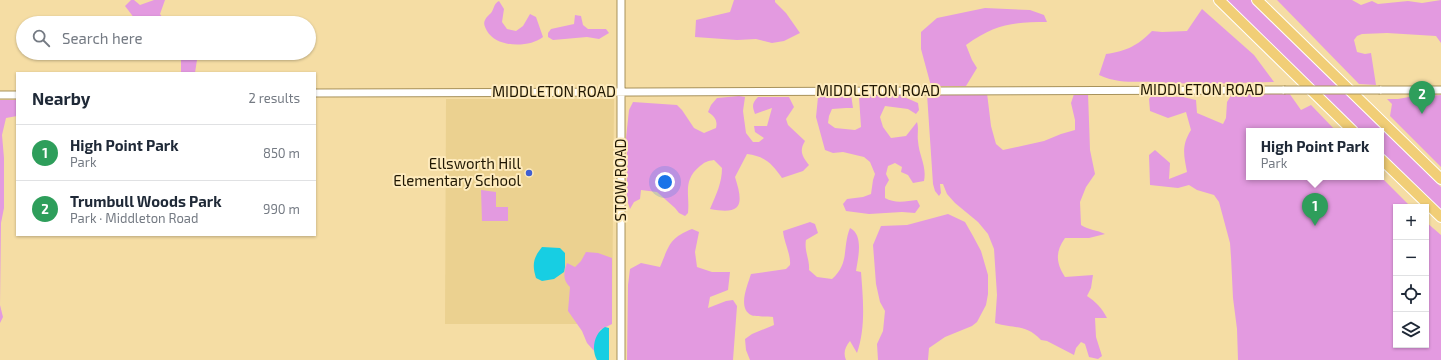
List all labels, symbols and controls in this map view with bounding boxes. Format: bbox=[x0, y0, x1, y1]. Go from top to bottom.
search box bbox=[16, 16, 316, 60]
icon: search bbox=[30, 27, 52, 49]
text: Search here bbox=[62, 29, 143, 47]
street label: MIDDLETON ROAD bbox=[1140, 80, 1264, 98]
street label: MIDDLETON ROAD bbox=[816, 81, 940, 99]
pin: 2 bbox=[1409, 81, 1435, 114]
street label: MIDDLETON ROAD bbox=[492, 82, 616, 100]
text: Nearby bbox=[32, 88, 90, 108]
text: 2 results bbox=[248, 90, 300, 106]
popup bbox=[1246, 128, 1384, 180]
text: High Point Park bbox=[70, 136, 179, 154]
text: High Point Park bbox=[1261, 137, 1369, 155]
street label: STOW ROAD bbox=[611, 139, 629, 221]
text: 1 bbox=[42, 145, 48, 161]
text: 850 m bbox=[263, 145, 300, 161]
text: Park bbox=[70, 154, 97, 170]
place label: Ellsworth Hill Elementary School bbox=[393, 154, 522, 189]
text: Park bbox=[1261, 155, 1287, 171]
marker: Ellsworth Hill Elementary School bbox=[524, 168, 534, 178]
your location bbox=[655, 172, 675, 192]
text: Trumbull Woods Park bbox=[70, 192, 222, 210]
pin: 1 bbox=[1302, 193, 1328, 226]
text: 2 bbox=[41, 201, 49, 217]
text: 990 m bbox=[263, 201, 300, 217]
map controls bbox=[1393, 204, 1429, 348]
button: + bbox=[1393, 204, 1429, 240]
text: Park · Middleton Road bbox=[70, 210, 198, 226]
button: − bbox=[1393, 240, 1429, 276]
button: locate bbox=[1393, 276, 1429, 312]
button: layers bbox=[1393, 312, 1429, 348]

